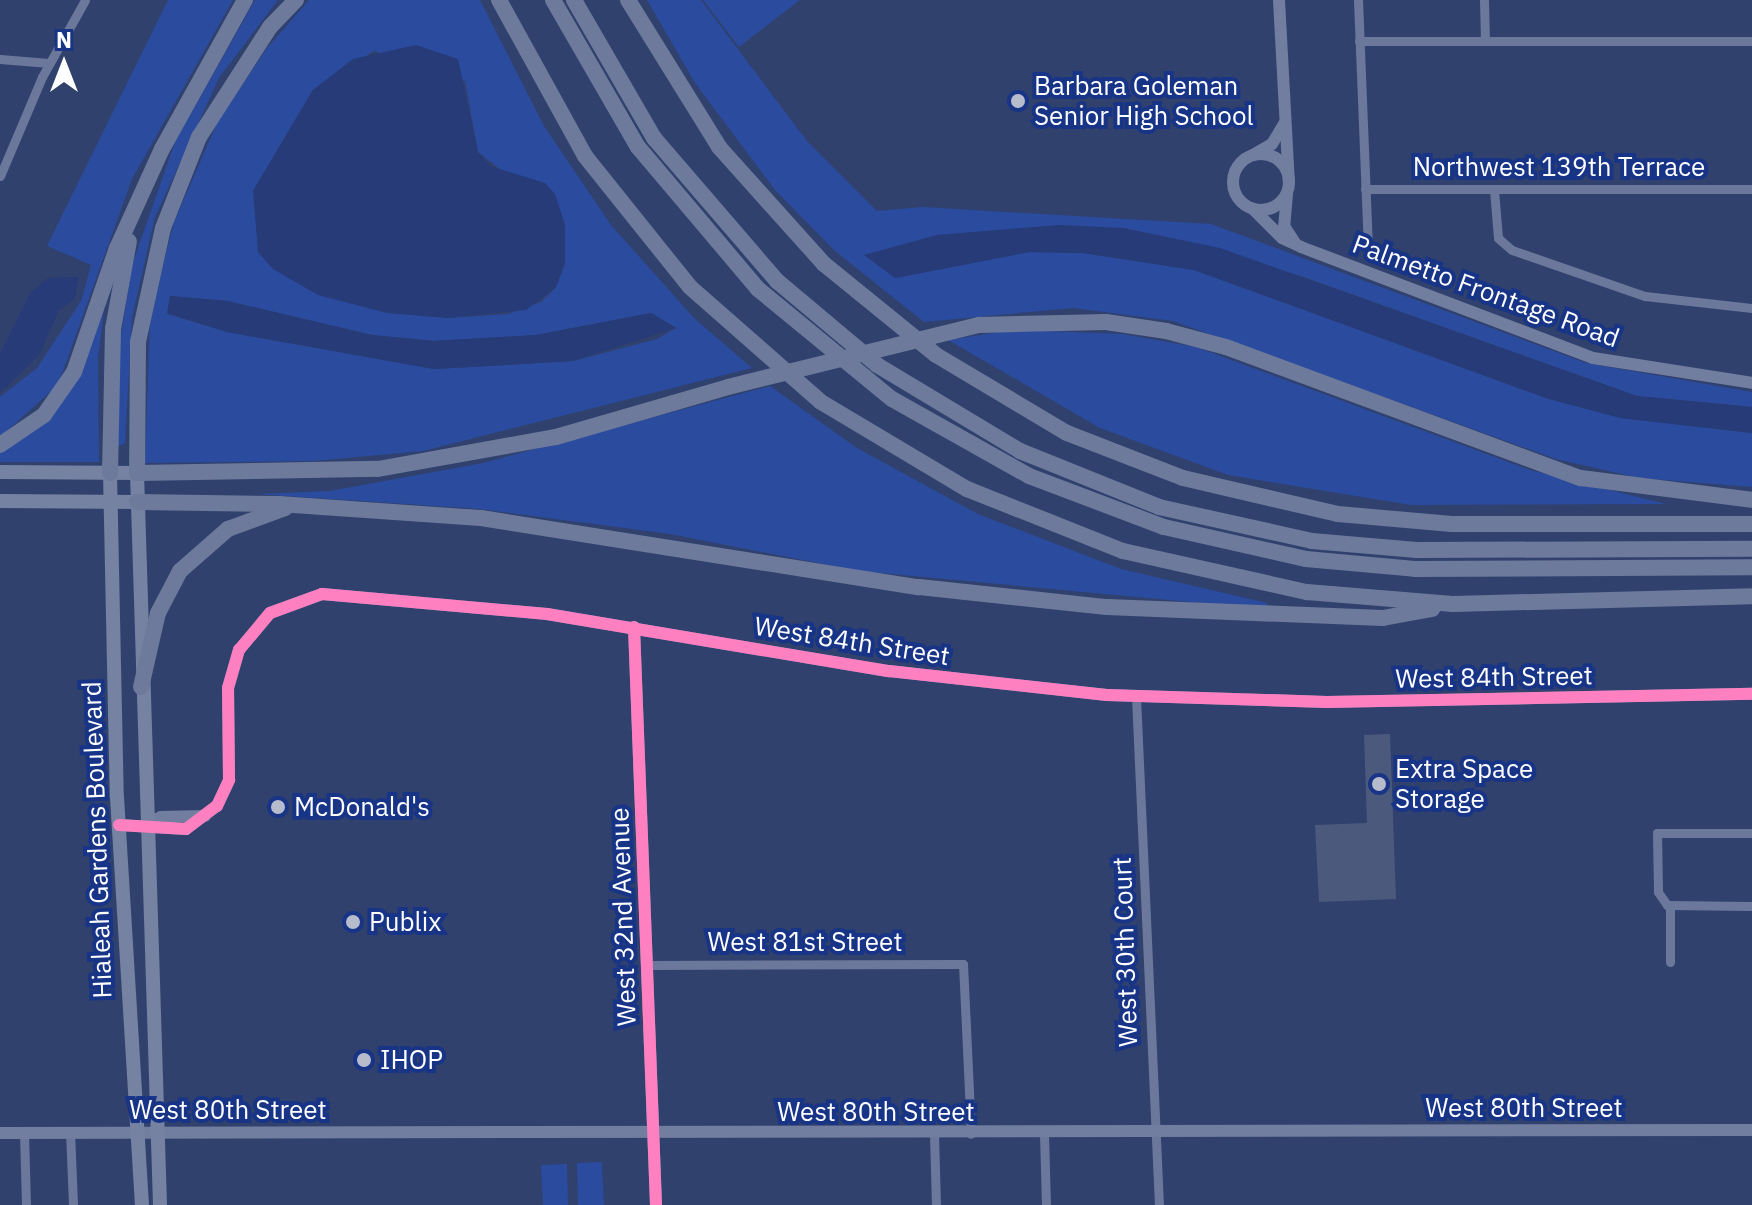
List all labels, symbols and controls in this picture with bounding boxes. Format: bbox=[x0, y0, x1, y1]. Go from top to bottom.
north arrow bbox=[24, 24, 104, 104]
text: N bbox=[56, 25, 72, 54]
place label: Barbara Goleman Senior High School bbox=[1034, 70, 1254, 132]
marker: Barbara Goleman Senior High School bbox=[1009, 92, 1027, 110]
street label: Northwest 139th Terrace bbox=[1413, 151, 1705, 183]
street label: Palmetto Frontage Road bbox=[1348, 228, 1624, 354]
street label: West 84th Street bbox=[752, 610, 952, 672]
street label: West 84th Street bbox=[1395, 660, 1593, 694]
street label: Hialeah Gardens Boulevard bbox=[76, 681, 118, 999]
place label: Extra Space Storage bbox=[1395, 753, 1533, 814]
marker: Extra Space Storage bbox=[1370, 775, 1388, 793]
place label: McDonald's bbox=[294, 791, 430, 823]
marker: McDonald's bbox=[269, 798, 287, 816]
street label: West 32nd Avenue bbox=[604, 807, 642, 1027]
street label: West 30th Court bbox=[1106, 856, 1144, 1048]
place label: Publix bbox=[369, 906, 441, 938]
marker: Publix bbox=[344, 913, 362, 931]
street label: West 81st Street bbox=[707, 926, 903, 958]
place label: IHOP bbox=[380, 1044, 443, 1076]
marker: IHOP bbox=[355, 1051, 373, 1069]
street label: West 80th Street bbox=[1425, 1092, 1623, 1124]
street label: West 80th Street bbox=[129, 1094, 327, 1126]
street label: West 80th Street bbox=[777, 1096, 975, 1128]

